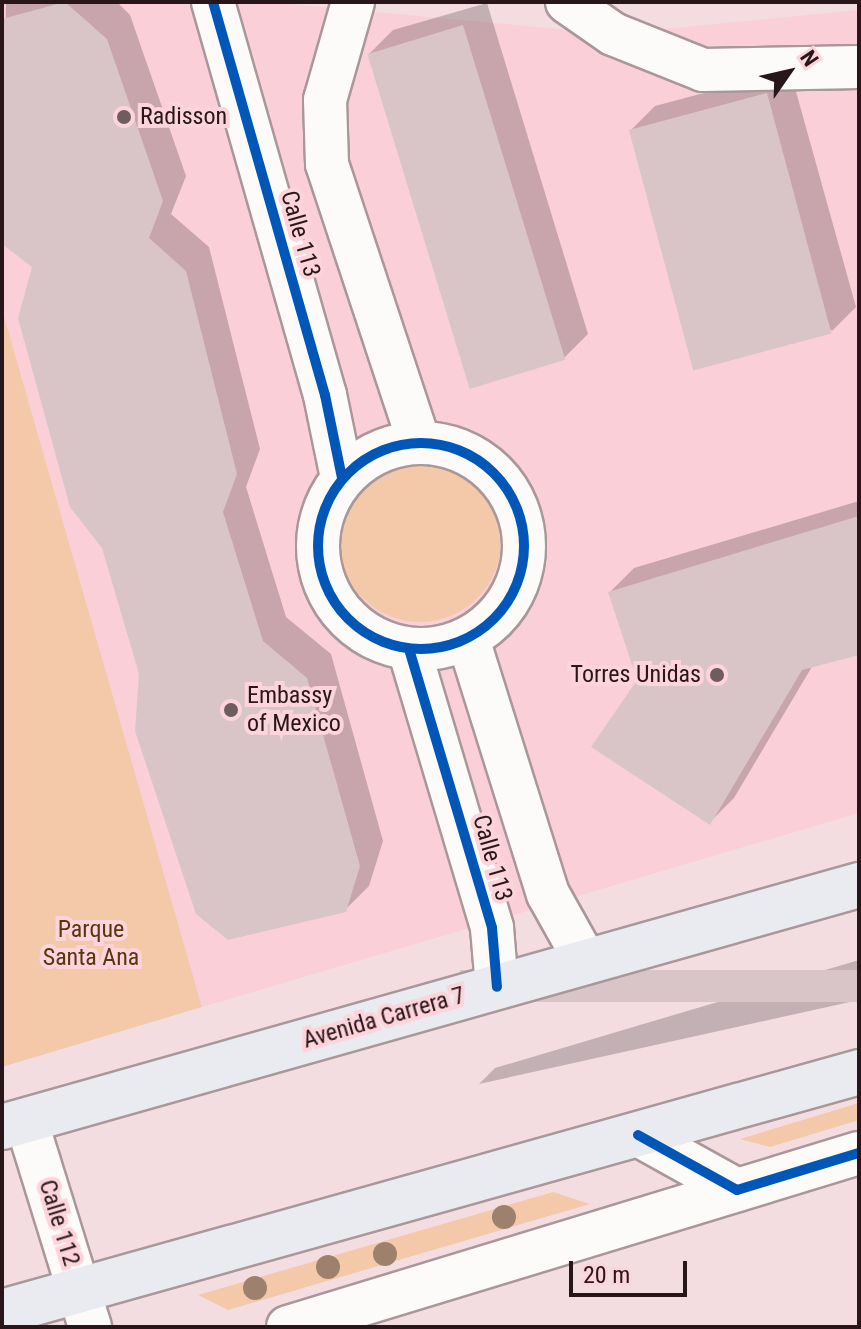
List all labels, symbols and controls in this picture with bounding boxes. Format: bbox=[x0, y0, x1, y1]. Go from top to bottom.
north arrow bbox=[749, 32, 829, 112]
text: N bbox=[795, 46, 823, 71]
place label: Radisson bbox=[140, 103, 227, 131]
marker: Radisson bbox=[115, 108, 133, 126]
street label: Calle 113 bbox=[274, 188, 326, 280]
place label: Torres Unidas bbox=[571, 661, 701, 689]
marker: Torres Unidas bbox=[708, 666, 726, 684]
place label: Embassy of Mexico bbox=[247, 682, 341, 738]
marker: Embassy of Mexico bbox=[222, 701, 240, 719]
street label: Calle 113 bbox=[466, 812, 518, 904]
park label: Parque Santa Ana bbox=[43, 916, 139, 972]
street label: Avenida Carrera 7 bbox=[300, 981, 468, 1055]
street label: Calle 112 bbox=[32, 1177, 86, 1269]
scale bar bbox=[573, 1245, 691, 1295]
text: 20 m bbox=[583, 1261, 630, 1289]

